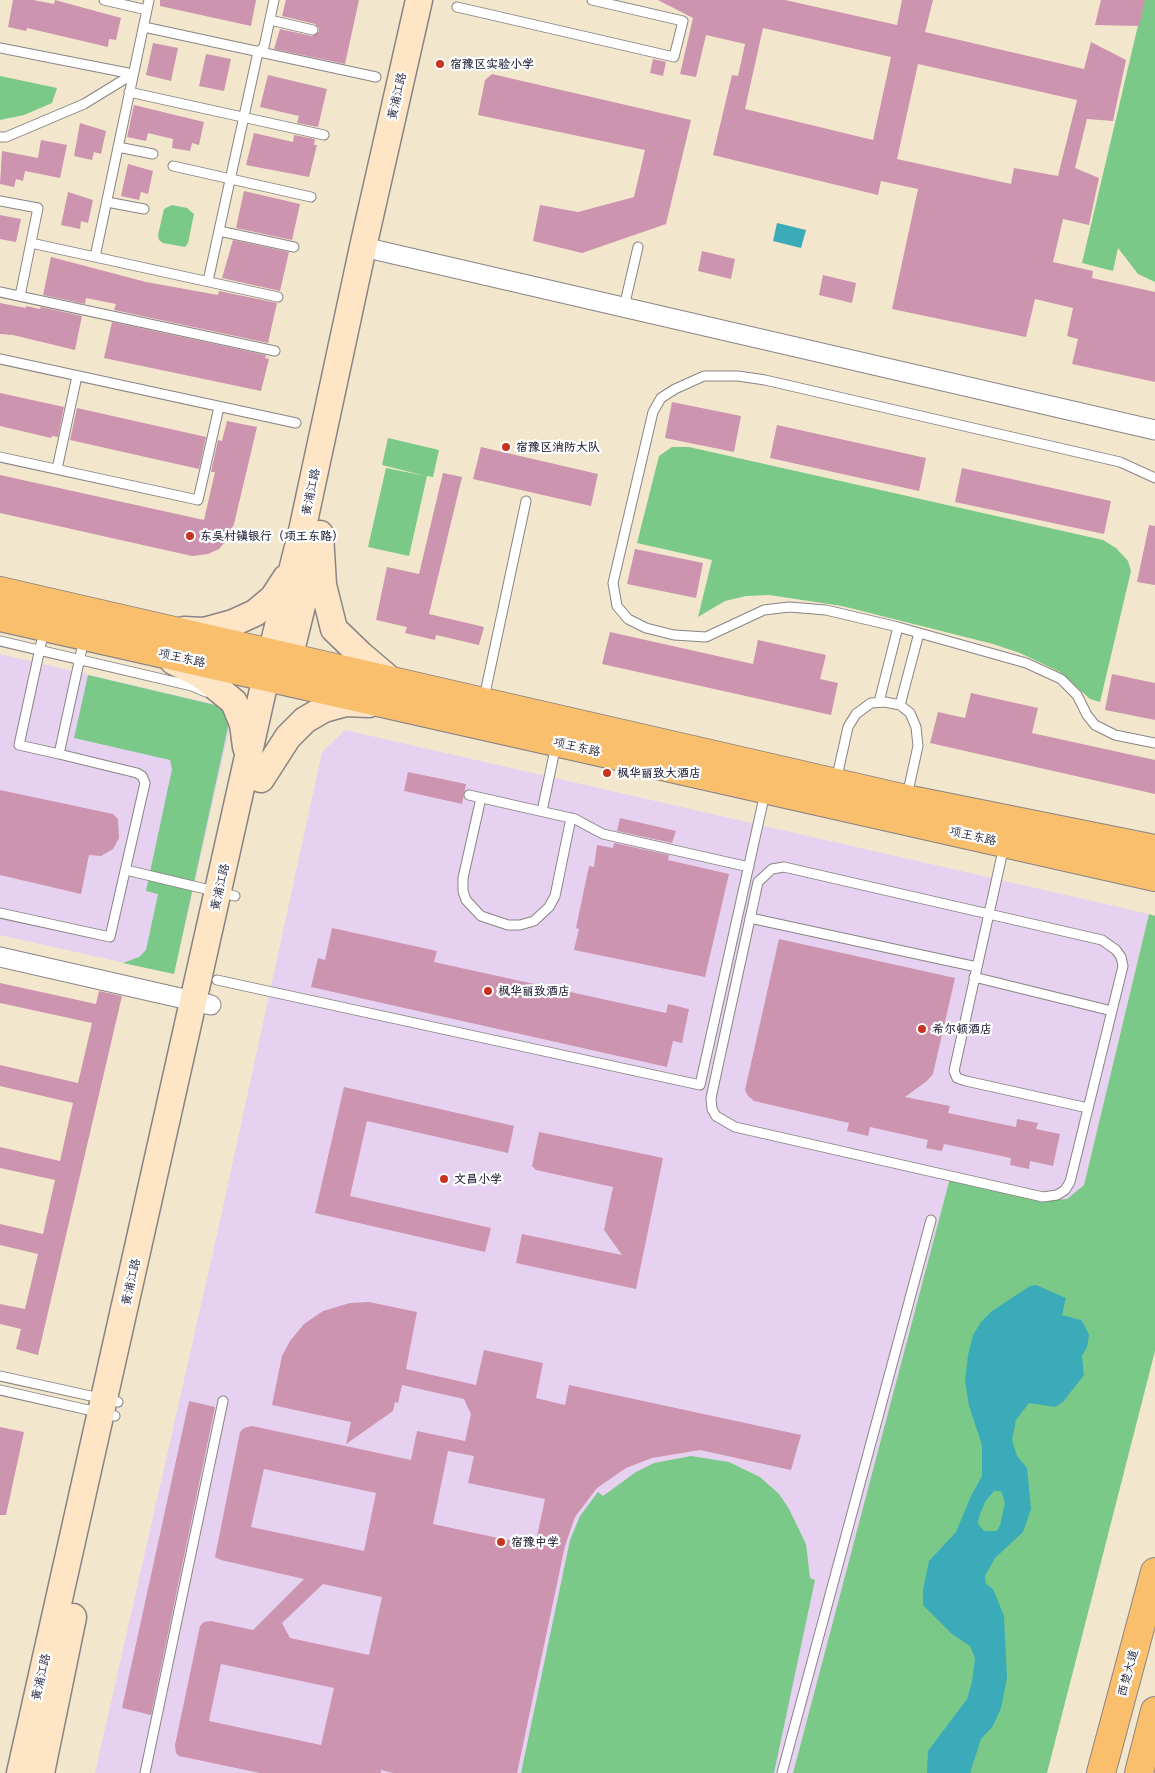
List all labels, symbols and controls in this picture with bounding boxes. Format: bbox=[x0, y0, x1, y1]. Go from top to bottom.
place label: 宿豫区实验小学 bbox=[450, 57, 534, 71]
marker: 宿豫区实验小学 bbox=[434, 58, 446, 70]
street label: 黄浦江路 bbox=[385, 71, 409, 121]
place label: 宿豫区消防大队 bbox=[516, 440, 600, 454]
marker: 宿豫区消防大队 bbox=[500, 441, 512, 453]
street label: 黄浦江路 bbox=[299, 467, 323, 517]
place label: 东吴村镇银行（项王东路） bbox=[200, 529, 344, 543]
marker: 东吴村镇银行（项王东路） bbox=[184, 530, 196, 542]
street label: 项王东路 bbox=[157, 646, 207, 670]
street label: 项王东路 bbox=[552, 735, 602, 759]
place label: 枫华丽致大酒店 bbox=[617, 766, 701, 780]
marker: 枫华丽致大酒店 bbox=[601, 767, 613, 779]
street label: 项王东路 bbox=[948, 824, 998, 848]
street label: 黄浦江路 bbox=[208, 862, 232, 912]
place label: 枫华丽致酒店 bbox=[498, 984, 570, 998]
marker: 枫华丽致酒店 bbox=[482, 985, 494, 997]
place label: 希尔顿酒店 bbox=[932, 1022, 992, 1036]
marker: 希尔顿酒店 bbox=[916, 1023, 928, 1035]
place label: 文昌小学 bbox=[454, 1172, 502, 1186]
marker: 文昌小学 bbox=[438, 1173, 450, 1185]
street label: 黄浦江路 bbox=[119, 1257, 143, 1307]
place label: 宿豫中学 bbox=[511, 1535, 559, 1549]
marker: 宿豫中学 bbox=[495, 1536, 507, 1548]
street label: 西楚大道 bbox=[1115, 1648, 1141, 1698]
street label: 黄浦江路 bbox=[29, 1652, 53, 1702]

